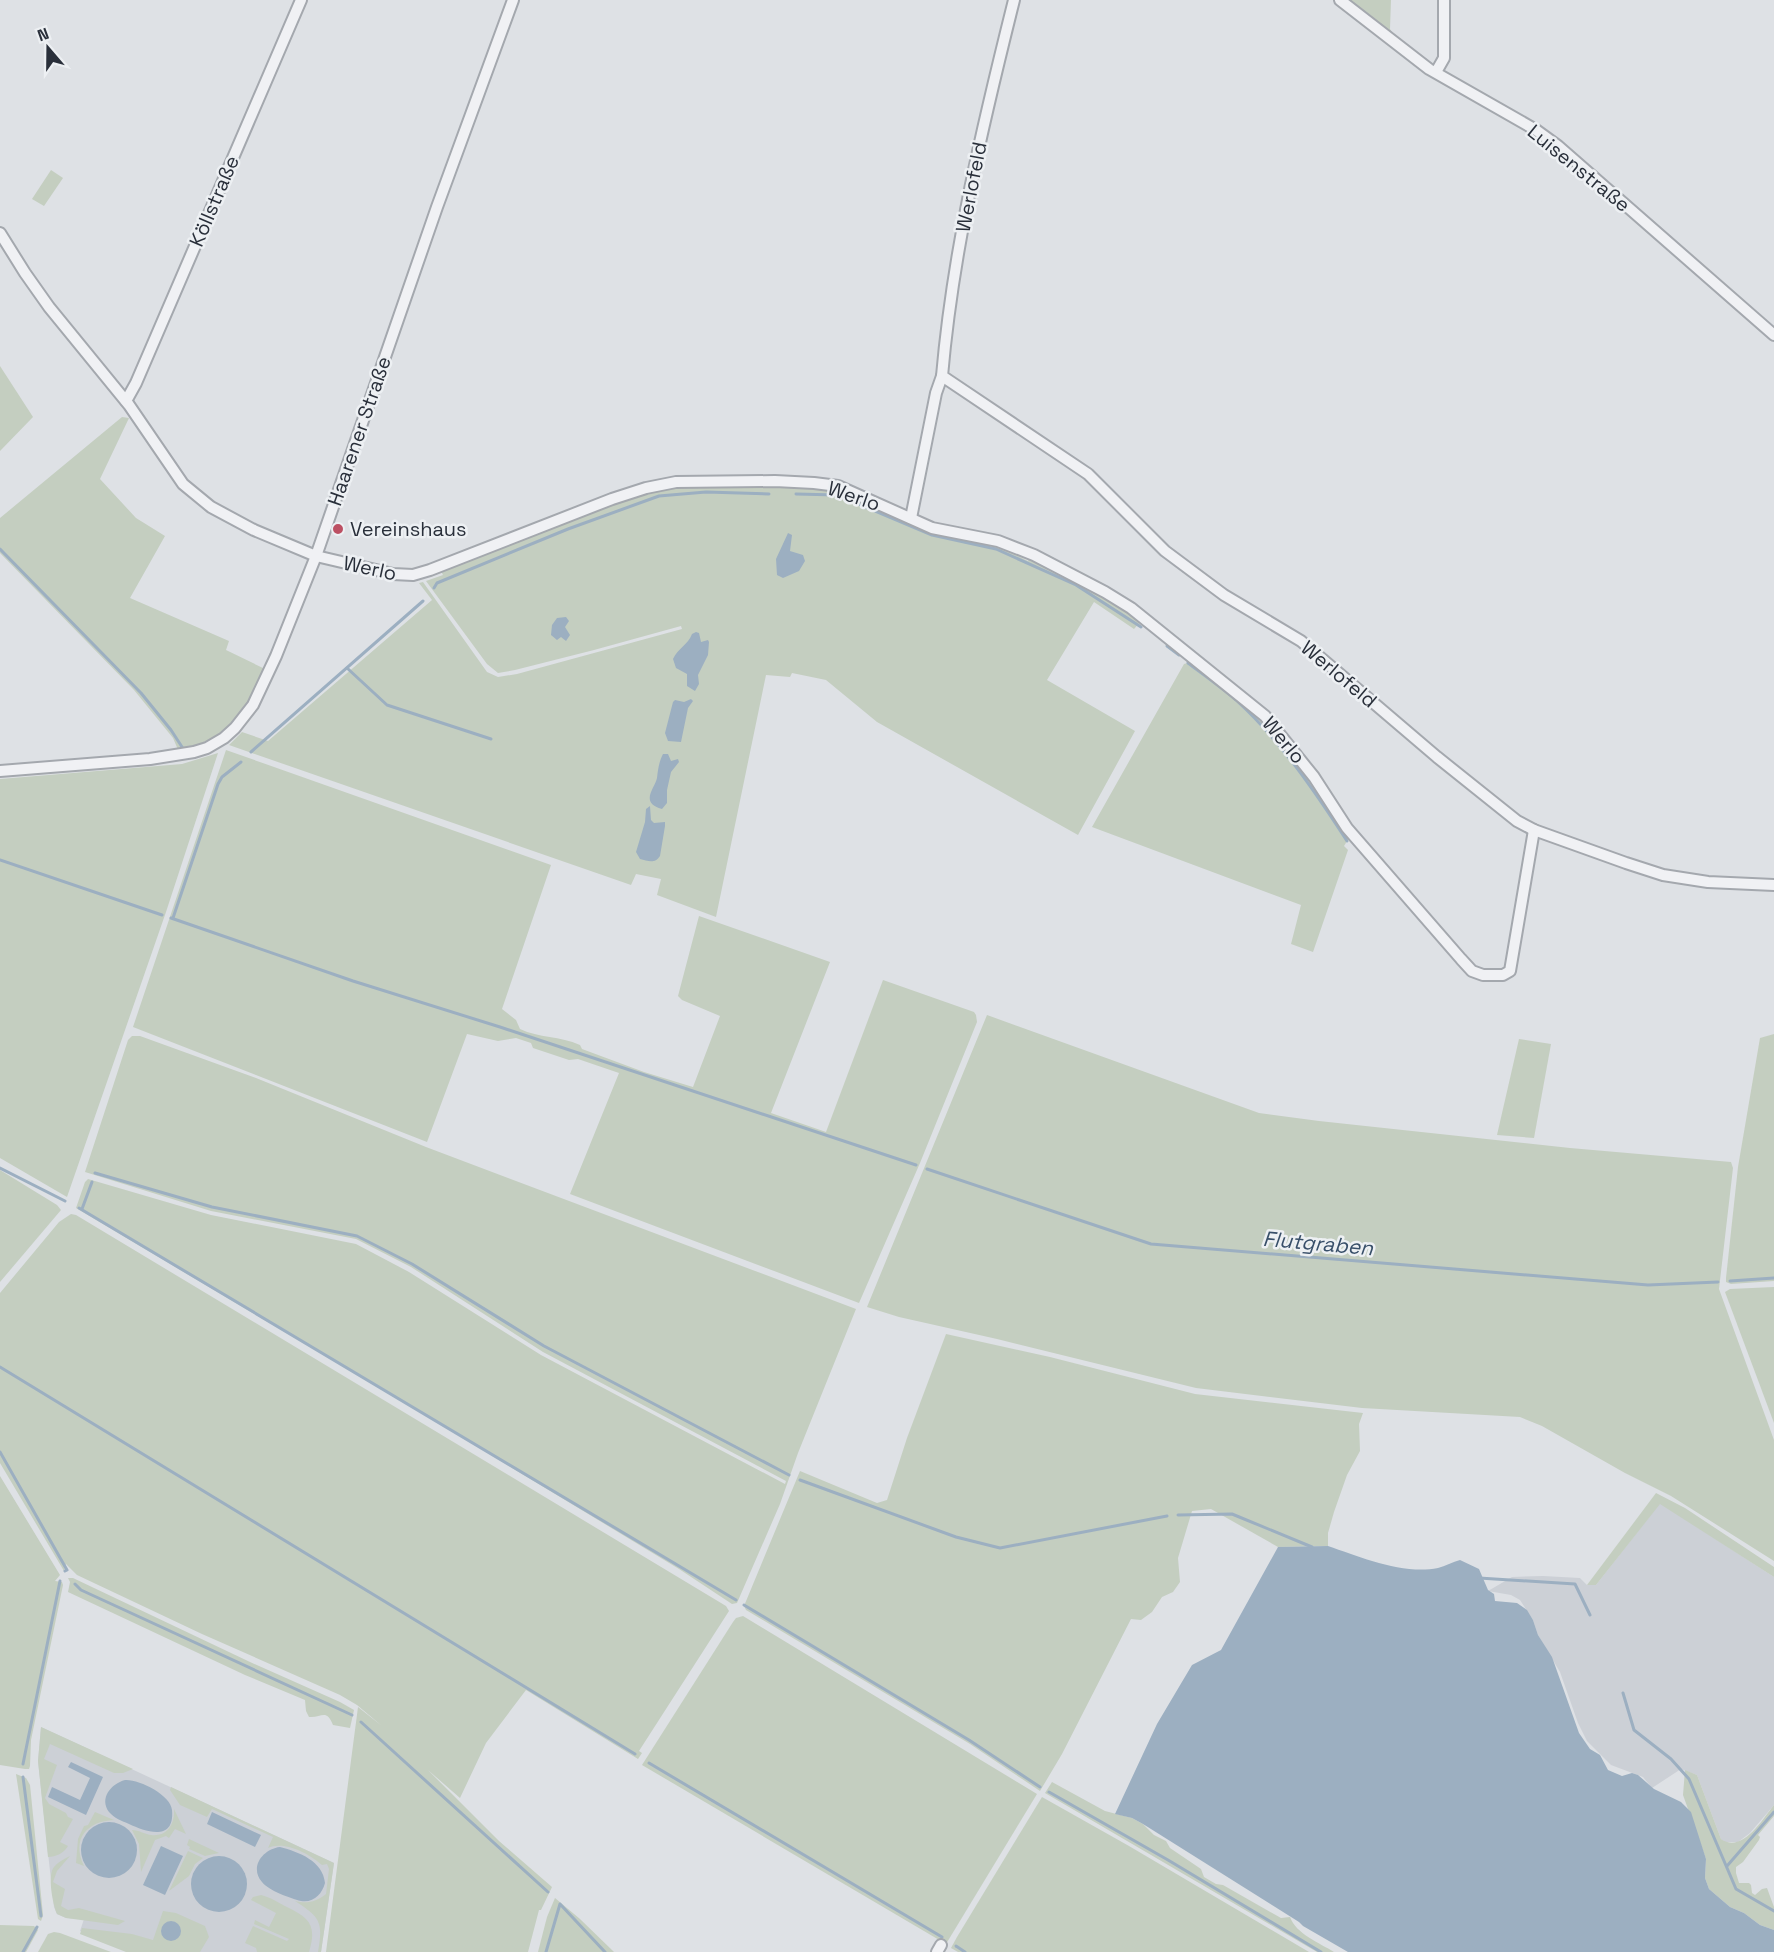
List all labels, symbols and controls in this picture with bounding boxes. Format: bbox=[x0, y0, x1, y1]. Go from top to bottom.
north arrow bbox=[18, 18, 78, 78]
text: N bbox=[34, 23, 52, 46]
street label: Luisenstraße bbox=[1522, 118, 1636, 218]
street label: Werlofeld bbox=[950, 140, 992, 234]
street label: Köllstraße bbox=[183, 151, 245, 251]
street label: Haarener Straße bbox=[321, 353, 397, 509]
street label: Werlo bbox=[824, 475, 884, 517]
place label: Vereinshaus bbox=[350, 516, 467, 542]
marker: Vereinshaus bbox=[331, 522, 345, 536]
street label: Werlo bbox=[341, 550, 399, 586]
street label: Werlofeld bbox=[1296, 635, 1382, 713]
street label: Werlo bbox=[1257, 711, 1311, 769]
water label: Flutgraben bbox=[1262, 1225, 1375, 1261]

